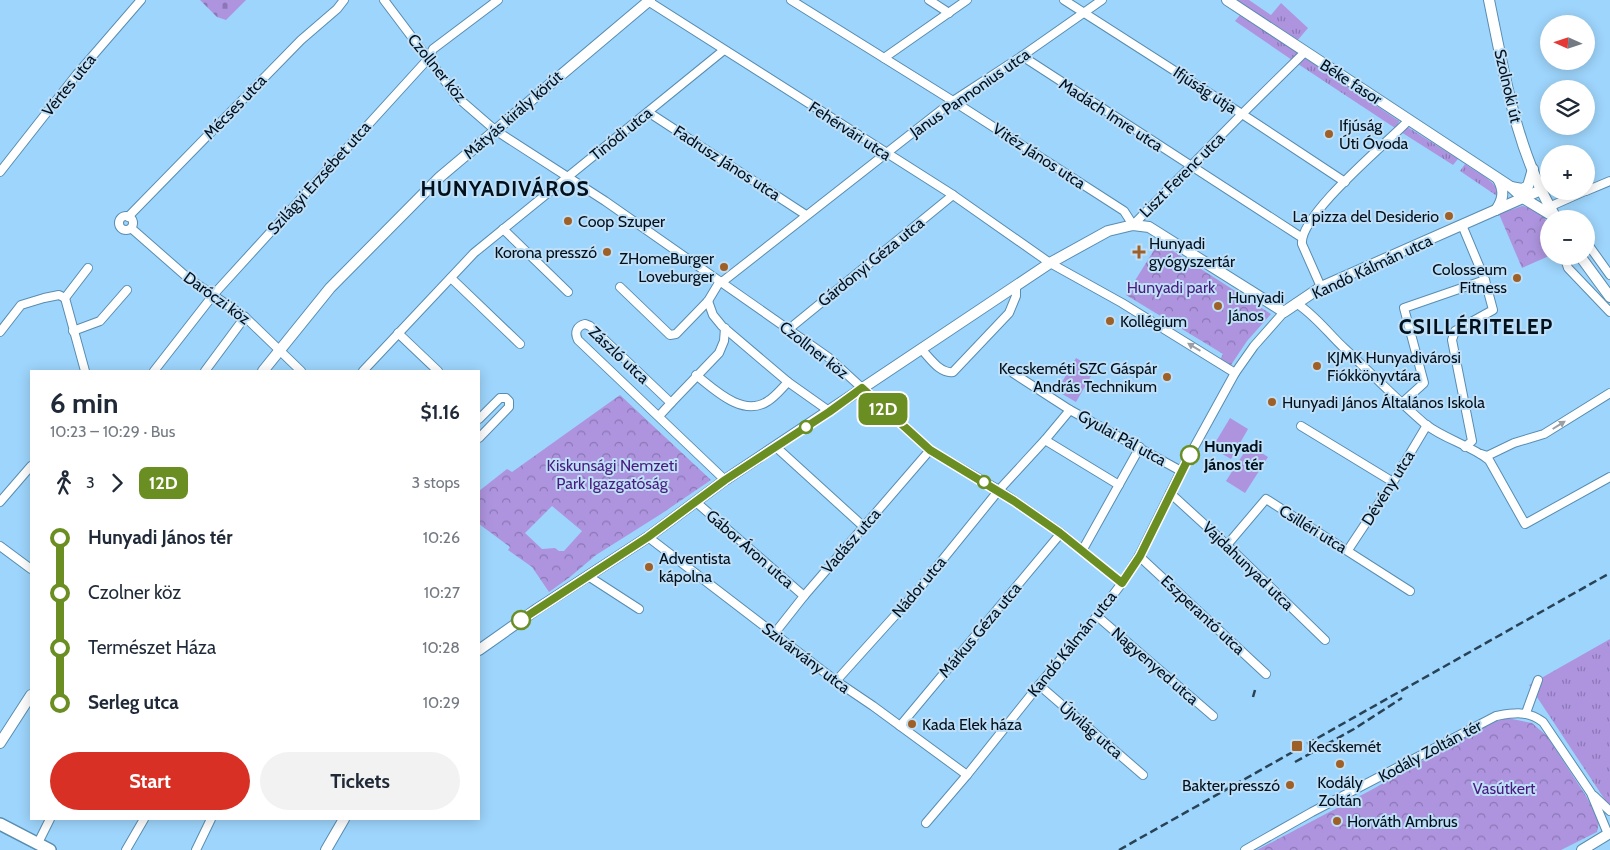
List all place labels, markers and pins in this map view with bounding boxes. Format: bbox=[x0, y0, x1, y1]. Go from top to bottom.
place label: Ifjúság Úti Óvoda bbox=[1339, 116, 1409, 153]
marker: Ifjúság Úti Óvoda bbox=[1323, 128, 1335, 140]
place label: La pizza del Desiderio bbox=[1293, 207, 1439, 226]
marker: La pizza del Desiderio bbox=[1443, 210, 1455, 222]
place label: Coop Szuper bbox=[578, 212, 666, 231]
marker: Coop Szuper bbox=[562, 215, 574, 227]
place label: Hunyadi gyógyszertár bbox=[1149, 234, 1236, 271]
place label: Korona presszó bbox=[494, 243, 597, 262]
marker: Korona presszó bbox=[601, 246, 613, 258]
marker: Hunyadi gyógyszertár bbox=[1133, 246, 1145, 258]
place label: ZHomeBurger Loveburger bbox=[619, 249, 715, 286]
place label: Colosseum Fitness bbox=[1432, 260, 1507, 297]
marker: ZHomeBurger Loveburger bbox=[718, 261, 730, 273]
marker: Colosseum Fitness bbox=[1511, 272, 1523, 284]
place label: Hunyadi János bbox=[1227, 288, 1284, 325]
marker: Hunyadi János bbox=[1212, 300, 1224, 312]
place label: Kollégium bbox=[1120, 312, 1187, 331]
marker: Kollégium bbox=[1104, 315, 1116, 327]
place label: KJMK Hunyadivárosi Fiókkönyvtára bbox=[1327, 348, 1461, 385]
place label: Kecskeméti SZC Gáspár András Technikum bbox=[999, 359, 1158, 396]
marker: KJMK Hunyadivárosi Fiókkönyvtára bbox=[1311, 360, 1323, 372]
marker: Kecskeméti SZC Gáspár András Technikum bbox=[1161, 371, 1173, 383]
place label: Hunyadi János Általános Iskola bbox=[1282, 393, 1485, 412]
marker: Hunyadi János Általános Iskola bbox=[1266, 396, 1278, 408]
unlabelled marker bbox=[799, 420, 813, 434]
place label: Hunyadi János tér bbox=[1203, 437, 1264, 474]
marker: Hunyadi János tér bbox=[1180, 445, 1200, 465]
unlabelled marker bbox=[977, 475, 991, 489]
place label: Adventista kápolna bbox=[659, 549, 731, 586]
marker: Adventista kápolna bbox=[643, 561, 655, 573]
unlabelled marker bbox=[511, 610, 531, 630]
place label: Kada Elek háza bbox=[922, 715, 1022, 734]
marker: Kada Elek háza bbox=[906, 718, 918, 730]
place label: Kecskemét bbox=[1308, 737, 1382, 756]
marker: Kecskemét bbox=[1290, 739, 1304, 753]
marker: Kodály Zoltán bbox=[1334, 758, 1346, 770]
place label: Kodály Zoltán bbox=[1317, 773, 1363, 810]
place label: Bakter presszó bbox=[1182, 776, 1280, 795]
marker: Bakter presszó bbox=[1284, 779, 1296, 791]
place label: Horváth Ambrus bbox=[1347, 812, 1458, 831]
marker: Horváth Ambrus bbox=[1331, 815, 1343, 827]

